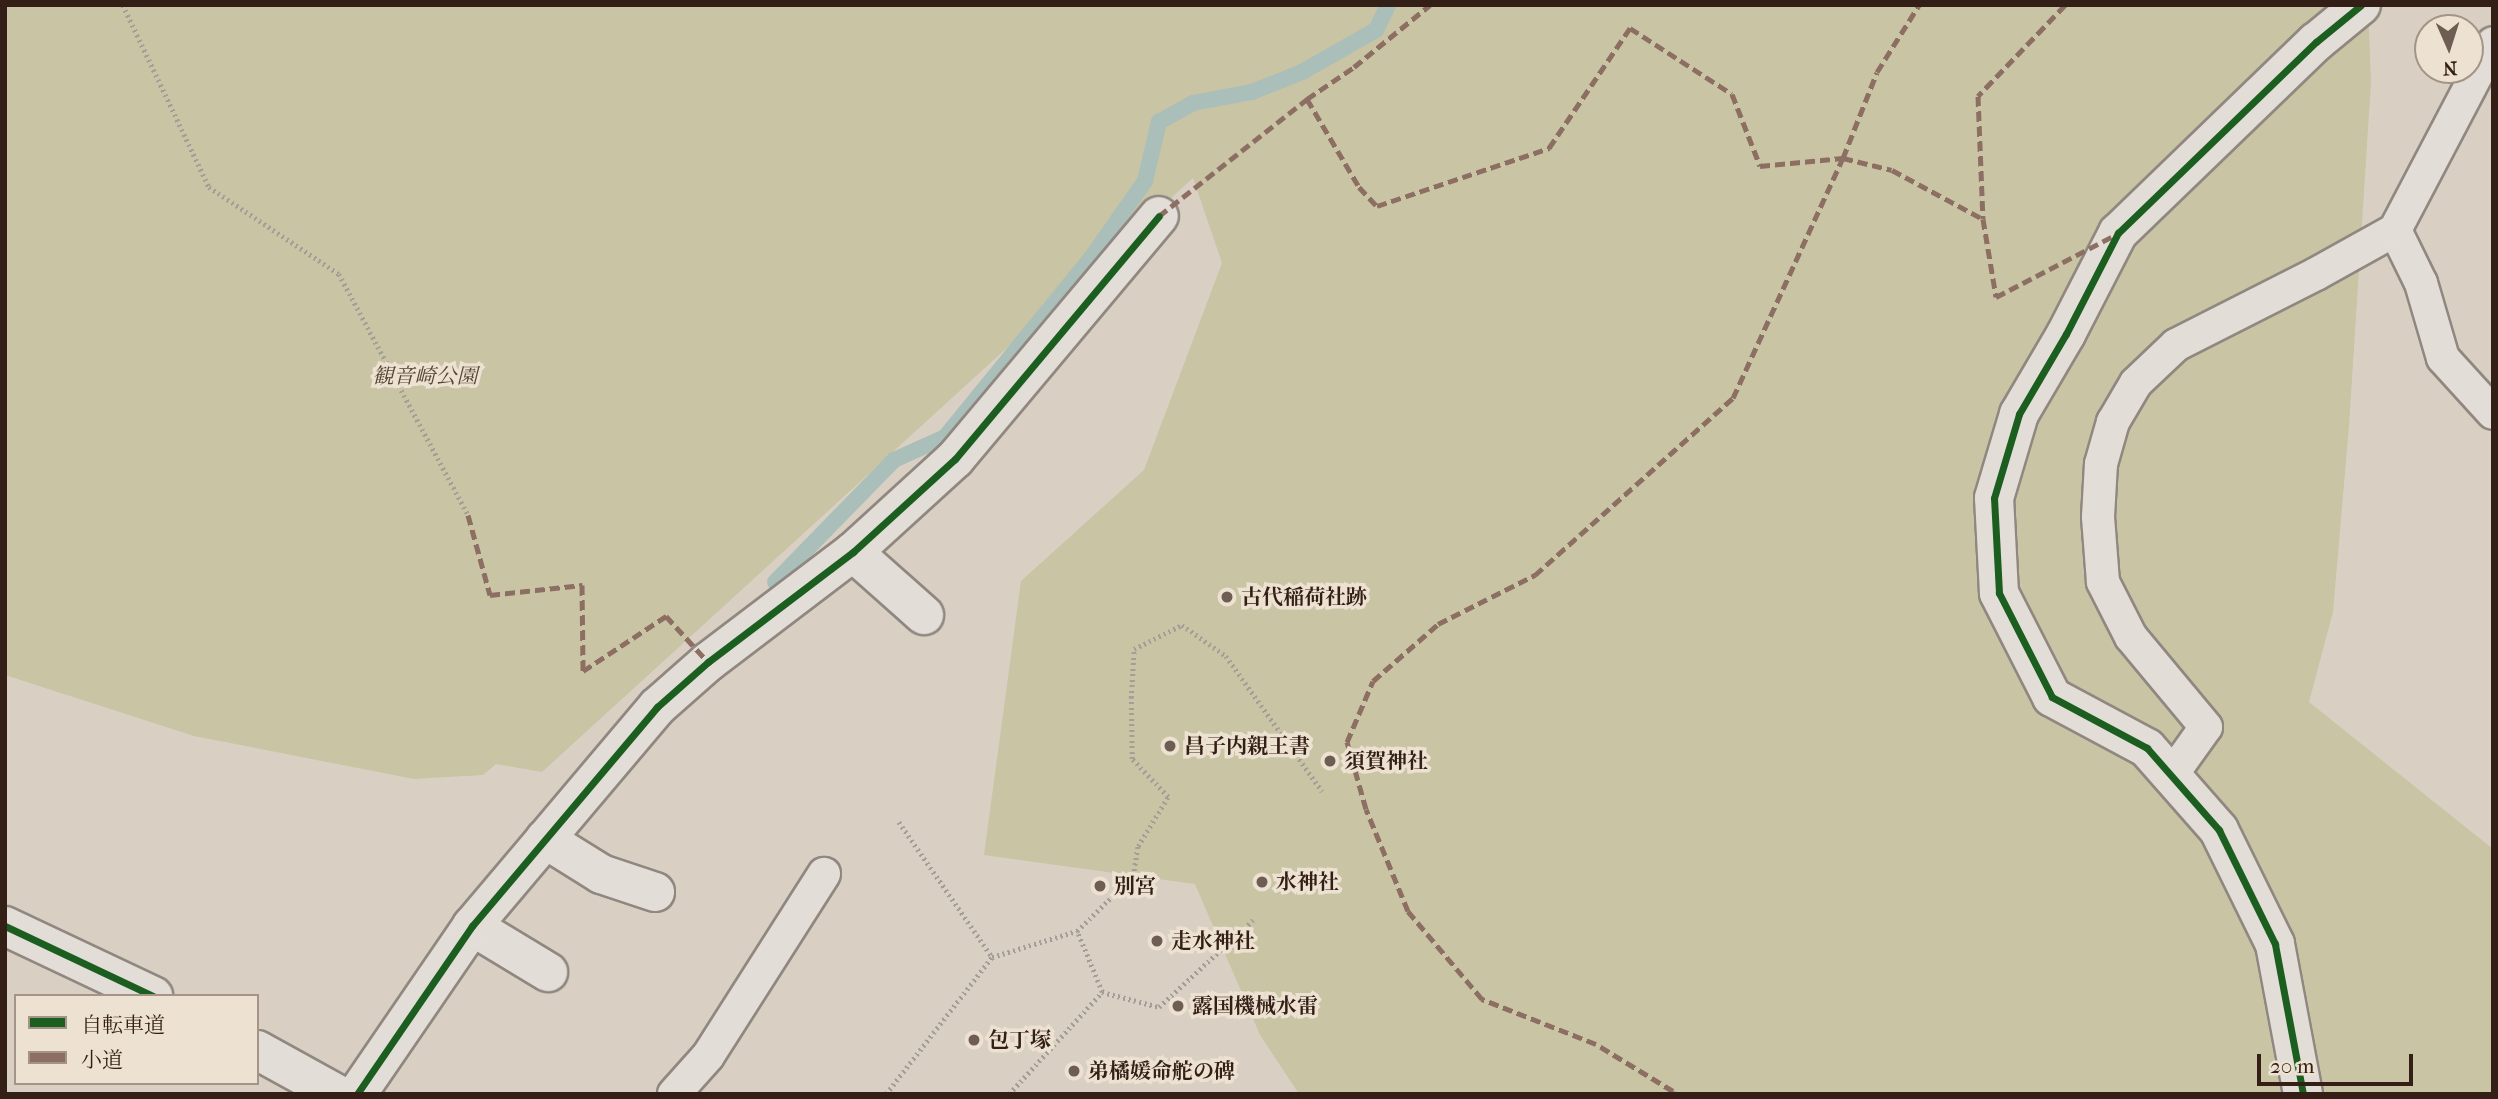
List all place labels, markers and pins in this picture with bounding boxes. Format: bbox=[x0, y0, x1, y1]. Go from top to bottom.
place label: 古代稲荷社跡 bbox=[1241, 584, 1367, 610]
marker: 古代稲荷社跡 bbox=[1219, 589, 1235, 605]
place label: 昌子内親王書 bbox=[1184, 733, 1310, 759]
marker: 昌子内親王書 bbox=[1162, 738, 1178, 754]
place label: 須賀神社 bbox=[1344, 748, 1428, 774]
marker: 須賀神社 bbox=[1322, 753, 1338, 769]
place label: 水神社 bbox=[1276, 869, 1339, 895]
place label: 別宮 bbox=[1114, 873, 1156, 899]
marker: 水神社 bbox=[1254, 874, 1270, 890]
marker: 別宮 bbox=[1092, 878, 1108, 894]
place label: 走水神社 bbox=[1171, 928, 1255, 954]
marker: 走水神社 bbox=[1149, 933, 1165, 949]
place label: 露国機械水雷 bbox=[1192, 993, 1318, 1019]
marker: 露国機械水雷 bbox=[1170, 998, 1186, 1014]
place label: 包丁塚 bbox=[988, 1027, 1051, 1053]
marker: 包丁塚 bbox=[966, 1032, 982, 1048]
place label: 弟橘媛命舵の碑 bbox=[1088, 1058, 1235, 1084]
marker: 弟橘媛命舵の碑 bbox=[1066, 1063, 1082, 1079]

